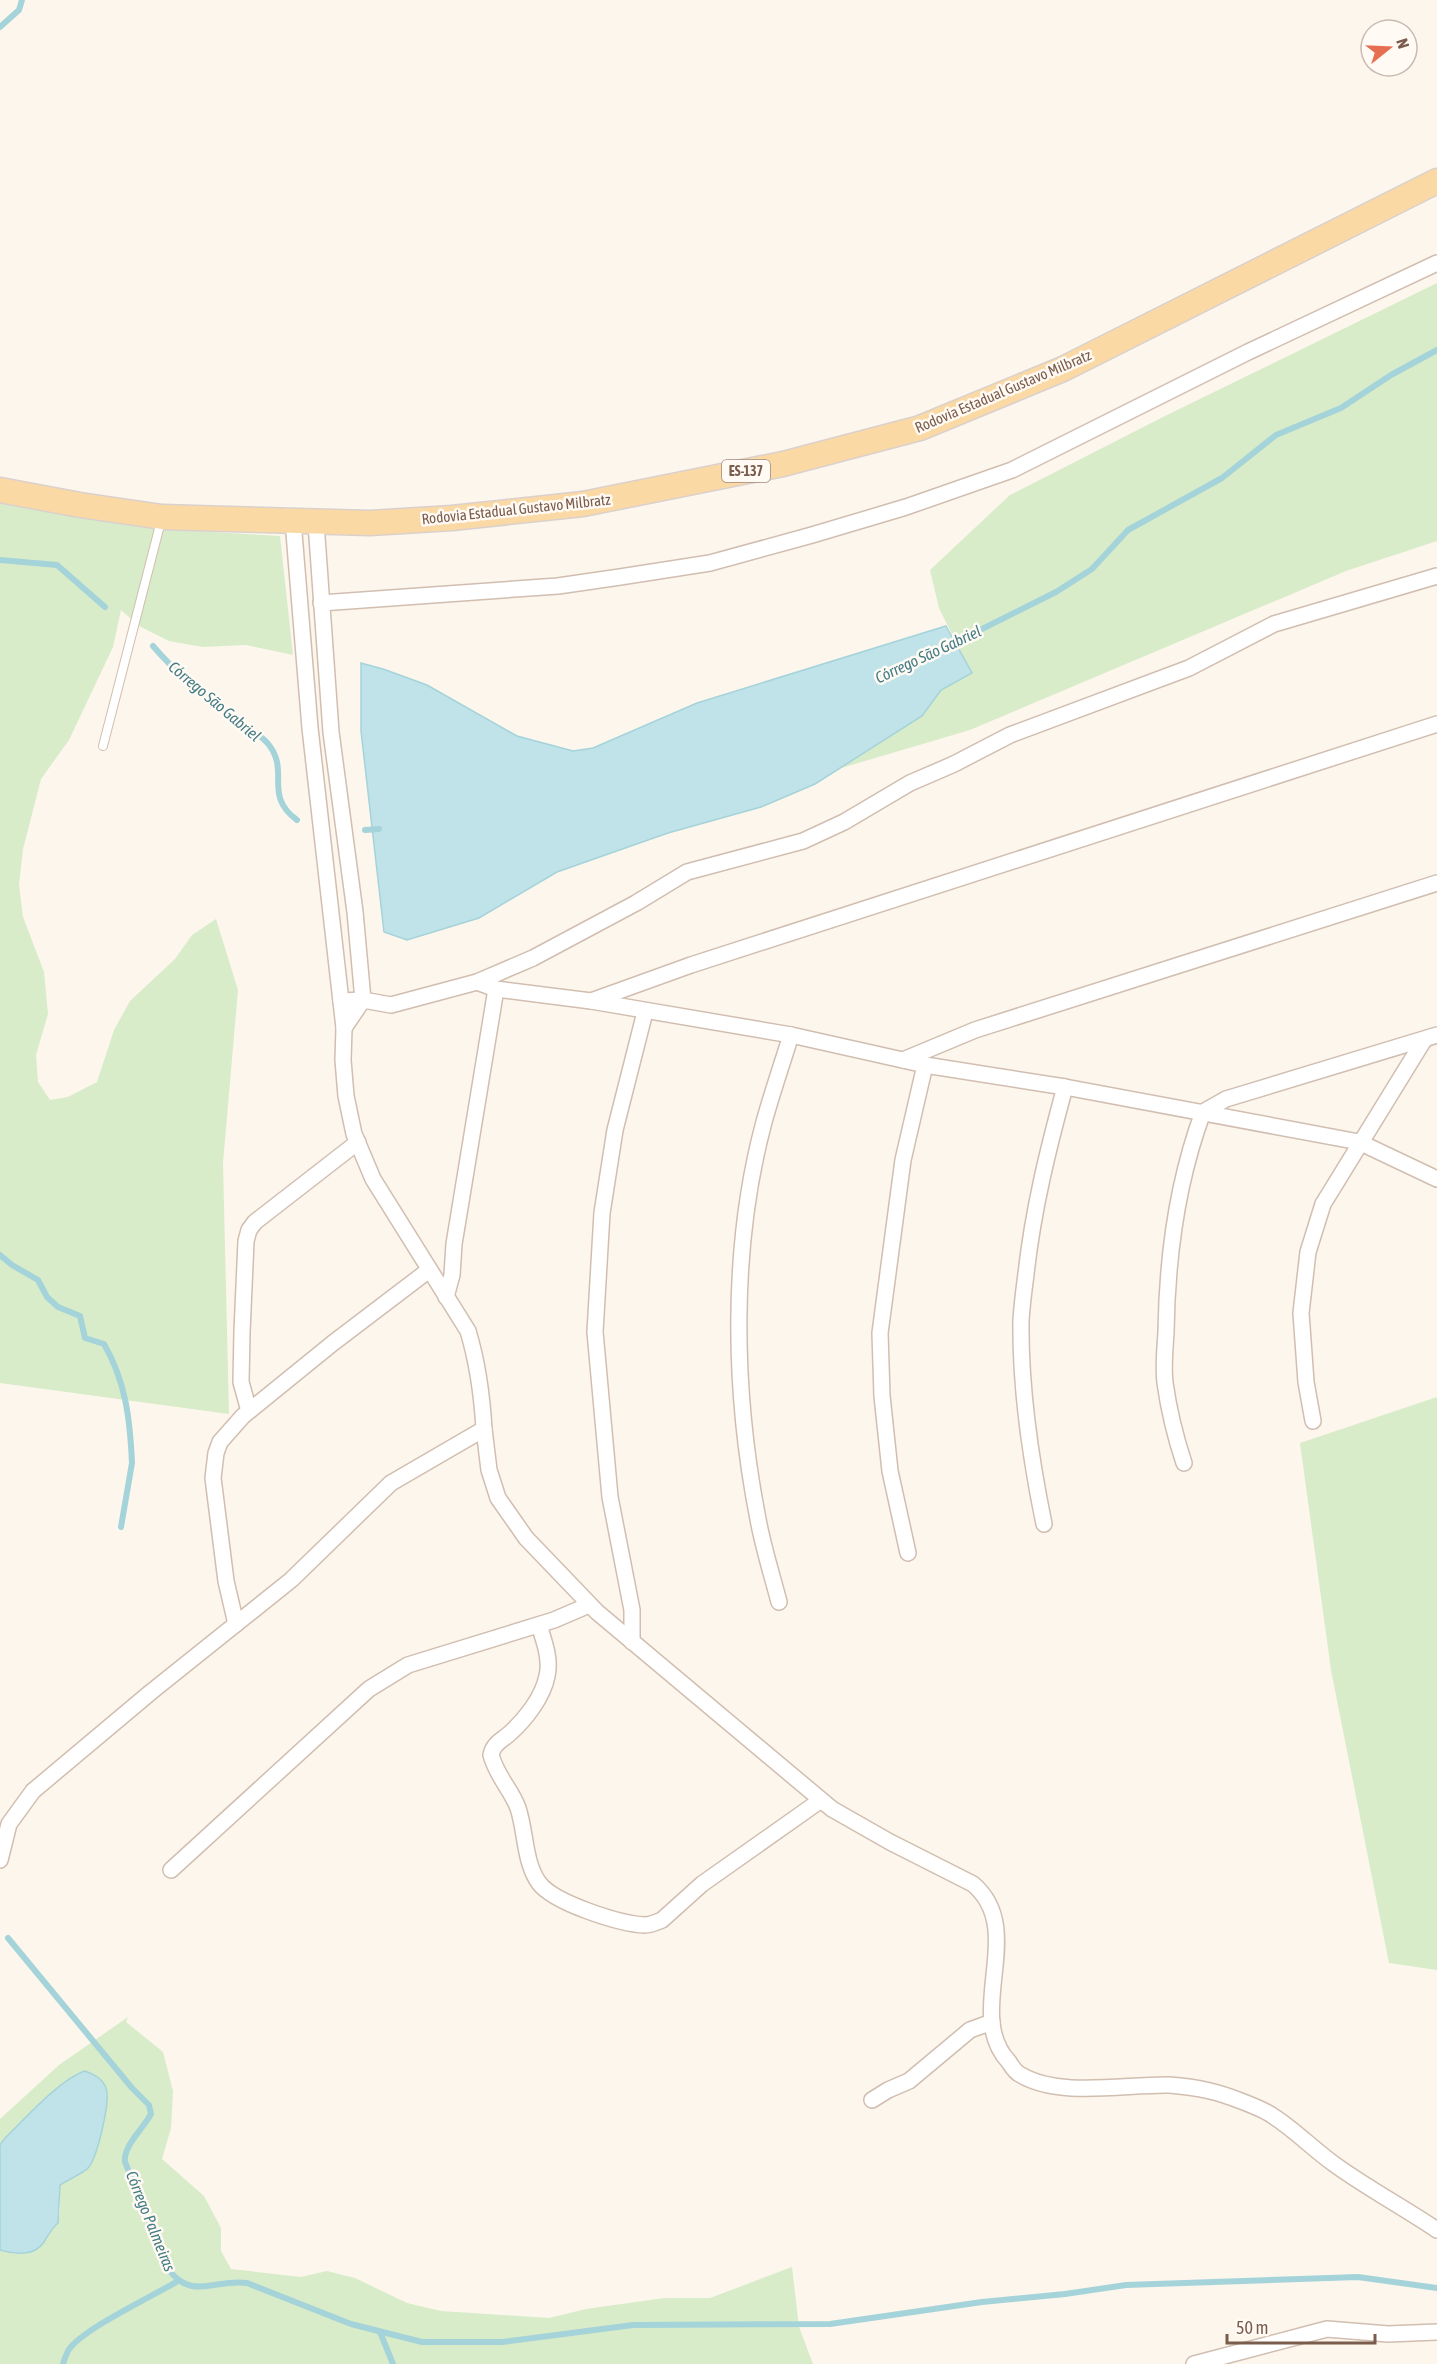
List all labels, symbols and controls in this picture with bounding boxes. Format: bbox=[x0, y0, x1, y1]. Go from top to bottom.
north arrow bbox=[1359, 18, 1419, 78]
text: N bbox=[1393, 36, 1413, 51]
street label: Rodovia Estadual Gustavo Milbratz bbox=[912, 346, 1094, 436]
road number: ES-137 bbox=[722, 460, 770, 482]
street label: Rodovia Estadual Gustavo Milbratz bbox=[421, 491, 612, 527]
water label: Córrego São Gabriel bbox=[872, 622, 984, 687]
water label: Córrego São Gabriel bbox=[165, 657, 265, 746]
water label: Córrego Palmeiras bbox=[122, 2168, 179, 2275]
scale bar bbox=[1227, 2307, 1376, 2345]
text: 50 m bbox=[1236, 2317, 1268, 2338]

